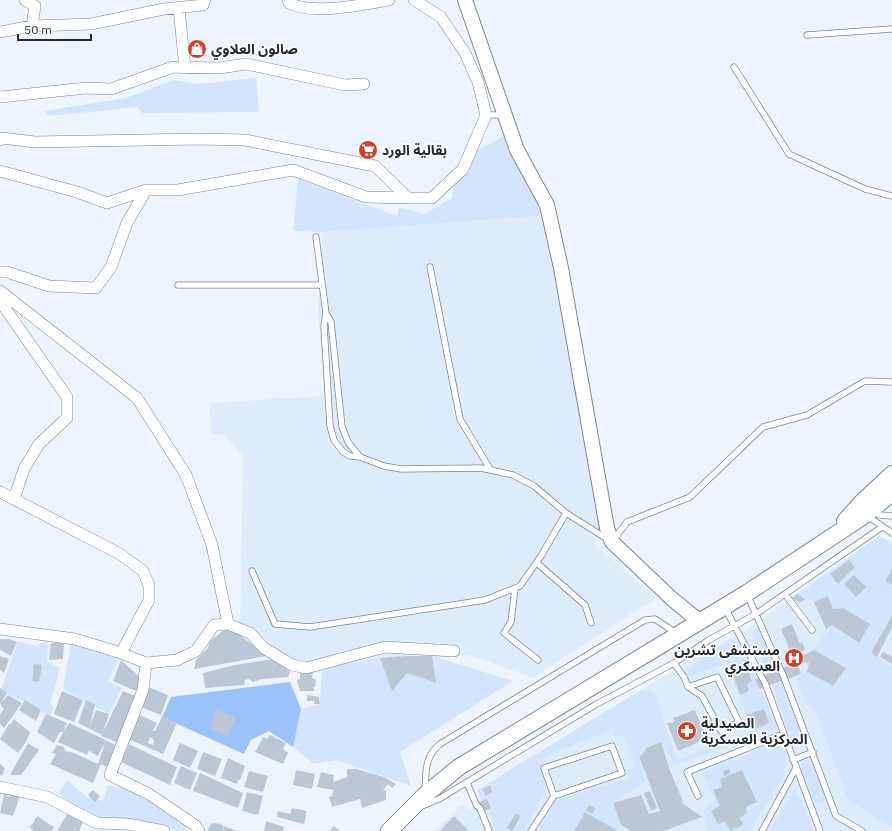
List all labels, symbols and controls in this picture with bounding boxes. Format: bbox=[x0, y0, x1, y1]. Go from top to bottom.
scale bar bbox=[18, 16, 91, 42]
text: 50 m bbox=[24, 22, 52, 37]
shop icon: صالون العلاوي bbox=[186, 38, 208, 60]
place label: صالون العلاوي bbox=[211, 40, 298, 60]
supermarket icon: بقالية الورد bbox=[357, 139, 379, 161]
place label: بقالية الورد bbox=[382, 141, 447, 159]
place label: مستشفى تشرين العسكري bbox=[674, 641, 780, 677]
hospital icon: مستشفى تشرين العسكري bbox=[783, 647, 805, 669]
place label: الصيدلية المركزية العسكرية bbox=[701, 714, 808, 748]
pharmacy icon: الصيدلية المركزية العسكرية bbox=[676, 720, 698, 742]

